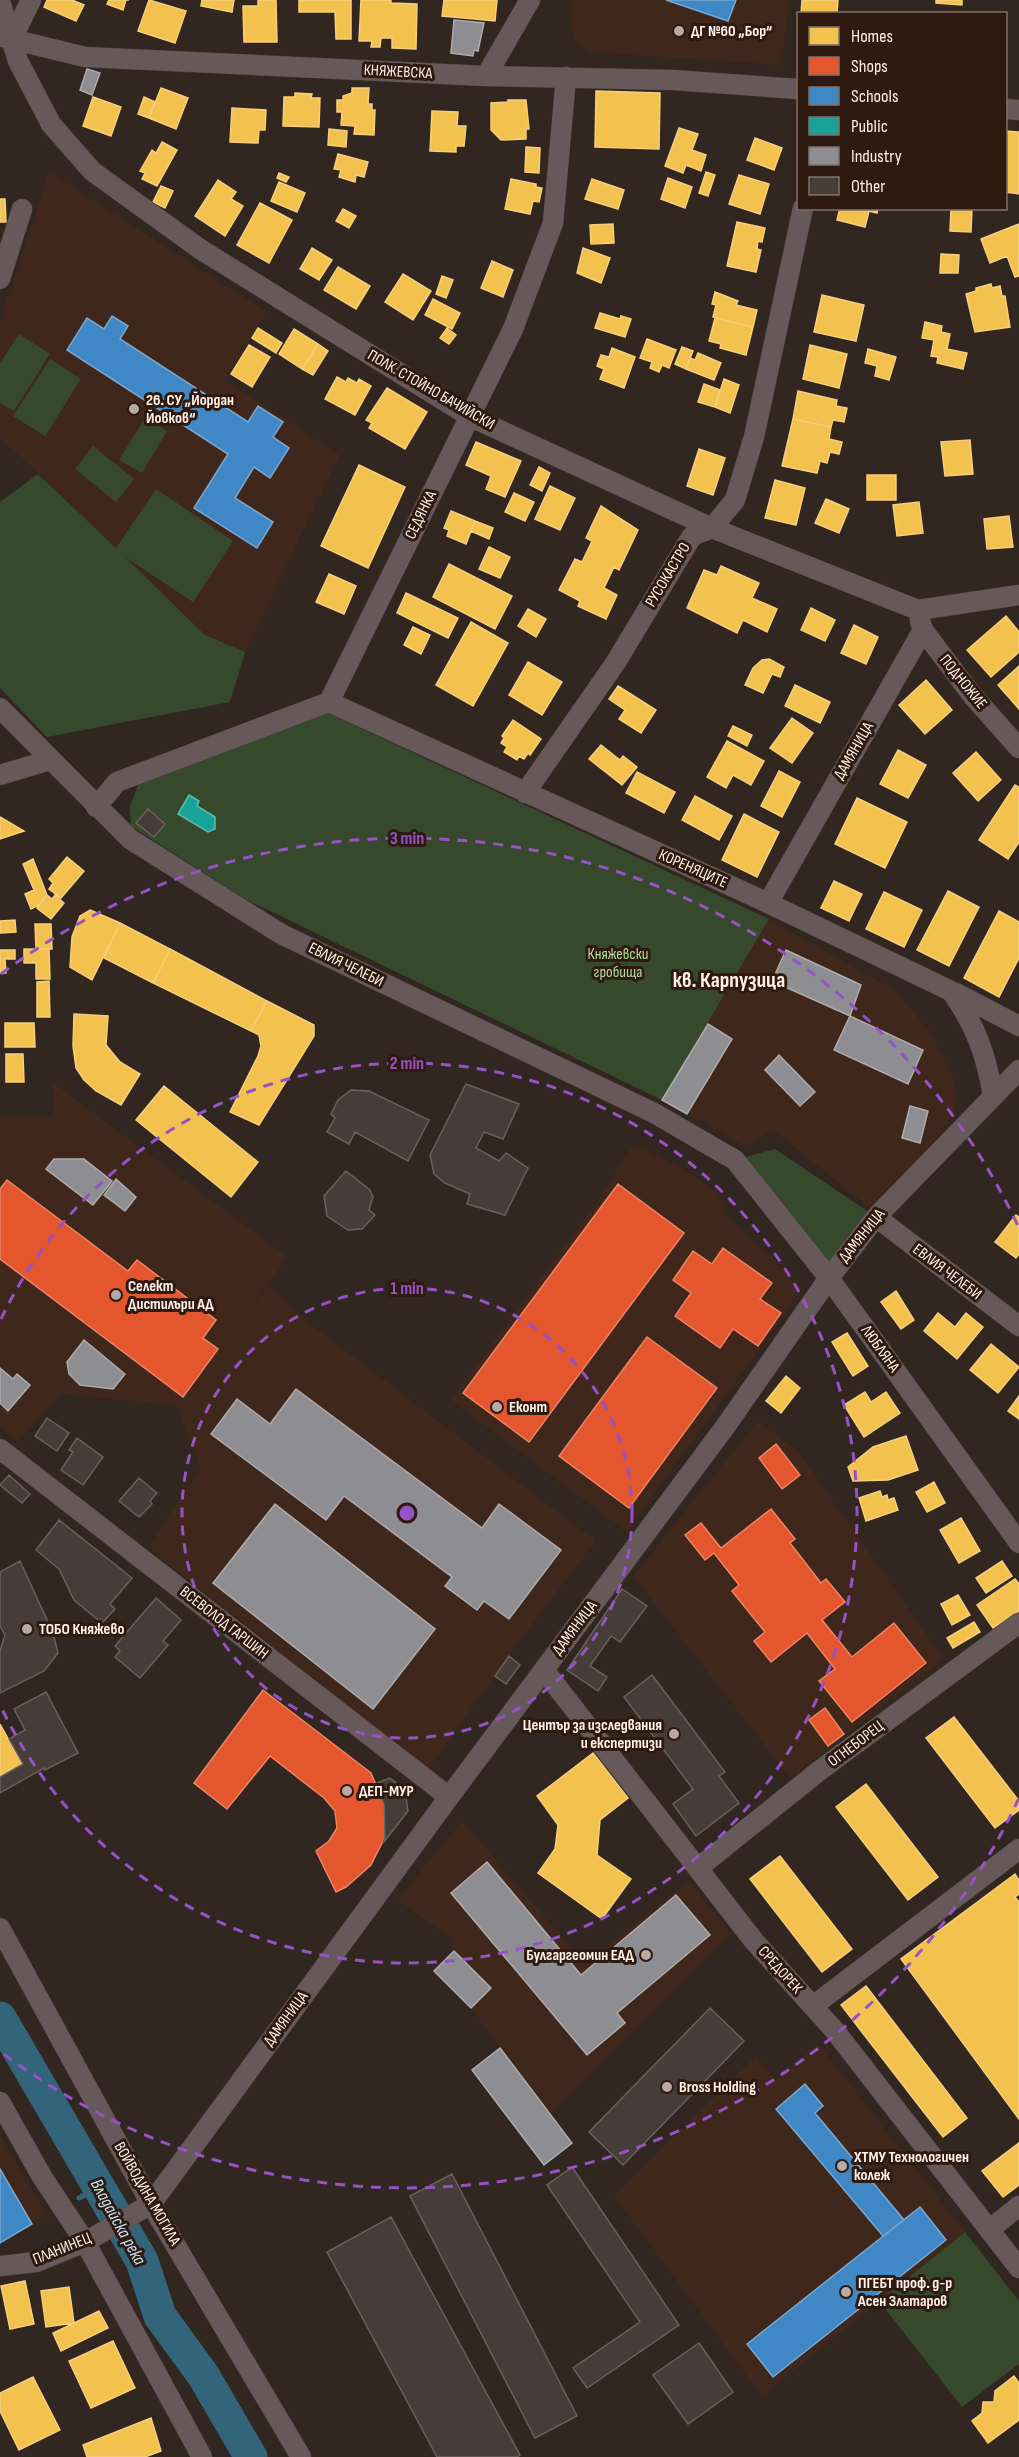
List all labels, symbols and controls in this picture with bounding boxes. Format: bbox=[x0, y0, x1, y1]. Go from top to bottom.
legend bbox=[797, 12, 1007, 210]
place label: ДГ №60 „Бор“ bbox=[691, 22, 773, 41]
marker: ДГ №60 „Бор“ bbox=[672, 24, 686, 38]
text: Homes bbox=[851, 26, 893, 47]
text: Shops bbox=[851, 56, 888, 77]
street label: КНЯЖЕВСКА bbox=[363, 61, 433, 83]
text: Schools bbox=[851, 86, 898, 107]
text: Public bbox=[851, 116, 888, 137]
text: Industry bbox=[851, 146, 902, 167]
text: Other bbox=[851, 176, 885, 197]
street label: ПОЛК. СТОЙНО БАЧИЙСКИ bbox=[364, 346, 498, 434]
place label: 26. СУ „Йордан Йовков“ bbox=[146, 391, 234, 428]
marker: 26. СУ „Йордан Йовков“ bbox=[127, 402, 141, 416]
street label: СЕДЯНКА bbox=[401, 487, 441, 542]
street label: РУСОКАСТРО bbox=[641, 539, 695, 611]
street label: ПОДНОЖИЕ bbox=[935, 651, 991, 713]
street label: ДАМЯНИЦА bbox=[830, 719, 878, 783]
text: 3 min bbox=[390, 828, 424, 849]
street label: КОРЕНЯЦИТЕ bbox=[656, 845, 730, 893]
street label: ЕВЛИЯ ЧЕЛЕБИ bbox=[305, 939, 387, 991]
park label: Княжевски гробища bbox=[588, 945, 648, 982]
district label: кв. Карпузица bbox=[673, 967, 785, 994]
text: 2 min bbox=[390, 1053, 424, 1074]
street label: ДАМЯНИЦА bbox=[835, 1205, 889, 1267]
street label: ЕВЛИЯ ЧЕЛЕБИ bbox=[909, 1240, 985, 1304]
place label: Селект Дистилъри АД bbox=[128, 1277, 214, 1314]
text: 1 min bbox=[390, 1278, 424, 1299]
marker: Селект Дистилъри АД bbox=[109, 1288, 123, 1302]
street label: ЛЮБЛЯНА bbox=[856, 1321, 903, 1376]
place label: Еконт bbox=[509, 1398, 547, 1417]
marker: Еконт bbox=[490, 1400, 504, 1414]
centre of rings bbox=[397, 1503, 417, 1523]
street label: ВСЕВОЛОД ГАРШИН bbox=[176, 1583, 272, 1663]
street label: ДАМЯНИЦА bbox=[548, 1597, 602, 1659]
place label: ТОБО Княжево bbox=[39, 1620, 124, 1639]
marker: ТОБО Княжево bbox=[20, 1622, 34, 1636]
place label: Център за изследвания и експертизи bbox=[523, 1716, 662, 1753]
street label: ОГНЕБОРЕЦ bbox=[824, 1717, 888, 1771]
marker: Център за изследвания и експертизи bbox=[667, 1727, 681, 1741]
place label: ДЕП-МУР bbox=[359, 1782, 414, 1801]
marker: ДЕП-МУР bbox=[340, 1784, 354, 1798]
street label: СРЕДОРЕК bbox=[754, 1942, 807, 1998]
place label: Булгаргеомин ЕАД bbox=[526, 1946, 635, 1965]
marker: Булгаргеомин ЕАД bbox=[639, 1948, 653, 1962]
street label: ДАМЯНИЦА bbox=[260, 1988, 312, 2050]
place label: Bross Holding bbox=[679, 2078, 756, 2097]
marker: Bross Holding bbox=[660, 2080, 674, 2094]
street label: ВОЙВОДИНА МОГИЛА bbox=[110, 2139, 184, 2249]
place label: ХТМУ Технологичен колеж bbox=[853, 2148, 969, 2185]
marker: ХТМУ Технологичен колеж bbox=[835, 2159, 849, 2173]
water label: Владайска река bbox=[86, 2175, 151, 2269]
street label: ПЛАНИНЕЦ bbox=[30, 2229, 94, 2269]
place label: ПГЕБТ проф. д-р Асен Златаров bbox=[857, 2274, 952, 2311]
marker: ПГЕБТ проф. д-р Асен Златаров bbox=[839, 2285, 853, 2299]

